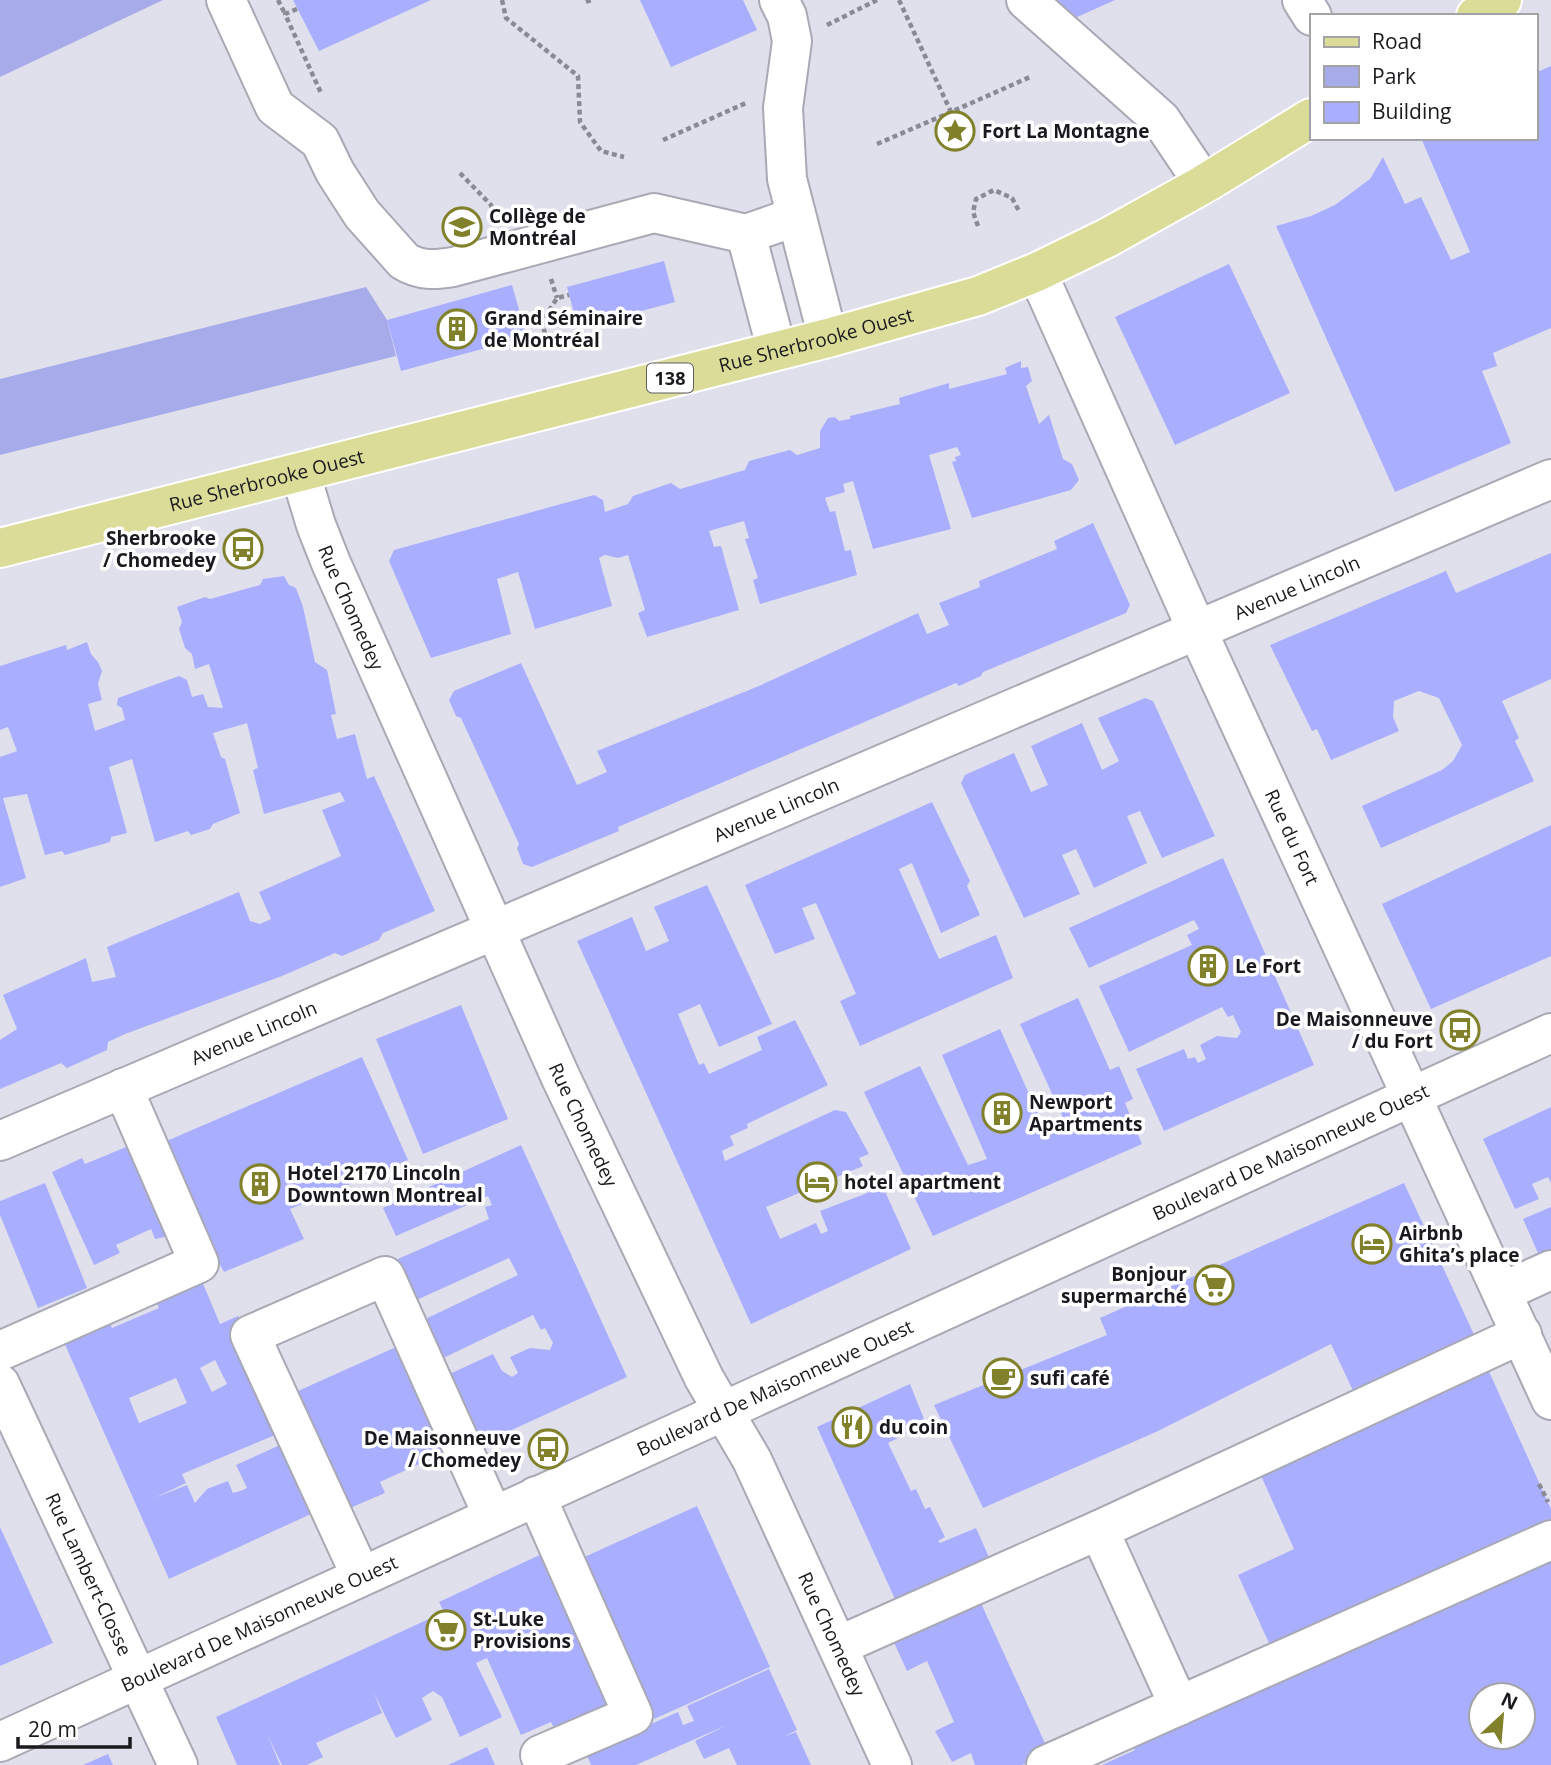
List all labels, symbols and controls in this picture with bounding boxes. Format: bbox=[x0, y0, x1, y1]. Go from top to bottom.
legend bbox=[1310, 14, 1537, 140]
text: Road bbox=[1372, 27, 1422, 55]
text: Park bbox=[1372, 62, 1416, 90]
text: Building bbox=[1372, 97, 1451, 125]
place icon: Fort La Montagne bbox=[934, 110, 976, 152]
place label: Fort La Montagne bbox=[982, 118, 1149, 144]
place label: Collège de Montréal bbox=[489, 203, 586, 251]
school or university icon: Collège de Montréal bbox=[441, 206, 483, 248]
street label: Rue Sherbrooke Ouest bbox=[716, 302, 916, 378]
place label: Grand Séminaire de Montréal bbox=[484, 305, 643, 353]
building icon: Grand Séminaire de Montréal bbox=[436, 308, 478, 350]
road number: 138 bbox=[647, 364, 693, 392]
street label: Rue Sherbrooke Ouest bbox=[166, 443, 367, 518]
place label: Sherbrooke / Chomedey bbox=[103, 525, 216, 573]
bus stop icon: Sherbrooke / Chomedey bbox=[222, 528, 264, 570]
street label: Rue Chomedey bbox=[312, 541, 390, 675]
street label: Avenue Lincoln bbox=[1230, 549, 1364, 626]
street label: Avenue Lincoln bbox=[709, 771, 843, 848]
street label: Rue du Fort bbox=[1259, 785, 1326, 889]
building icon: Le Fort bbox=[1187, 945, 1229, 987]
place label: Le Fort bbox=[1235, 953, 1301, 979]
street label: Avenue Lincoln bbox=[187, 994, 321, 1071]
place label: De Maisonneuve / du Fort bbox=[1276, 1006, 1433, 1054]
bus stop icon: De Maisonneuve / du Fort bbox=[1439, 1009, 1481, 1051]
street label: Rue Chomedey bbox=[543, 1059, 624, 1191]
street label: Boulevard De Maisonneuve Ouest bbox=[1148, 1078, 1433, 1227]
place label: Newport Apartments bbox=[1029, 1089, 1143, 1137]
building icon: Newport Apartments bbox=[981, 1092, 1023, 1134]
place label: Hotel 2170 Lincoln Downtown Montreal bbox=[287, 1160, 483, 1208]
hotel icon: hotel apartment bbox=[796, 1161, 838, 1203]
building icon: Hotel 2170 Lincoln Downtown Montreal bbox=[239, 1163, 281, 1205]
place label: hotel apartment bbox=[844, 1169, 1001, 1195]
place label: Airbnb Ghita’s place bbox=[1399, 1220, 1520, 1268]
hotel icon: Airbnb Ghita’s place bbox=[1351, 1223, 1393, 1265]
place label: Bonjour supermarché bbox=[1061, 1261, 1187, 1309]
supermarket icon: Bonjour supermarché bbox=[1193, 1264, 1235, 1306]
street label: Boulevard De Maisonneuve Ouest bbox=[632, 1313, 917, 1462]
cafe icon: sufi café bbox=[982, 1357, 1024, 1399]
place label: sufi café bbox=[1030, 1365, 1110, 1391]
restaurant icon: du coin bbox=[831, 1406, 873, 1448]
place label: du coin bbox=[879, 1414, 948, 1440]
place label: De Maisonneuve / Chomedey bbox=[364, 1425, 521, 1473]
bus stop icon: De Maisonneuve / Chomedey bbox=[527, 1428, 569, 1470]
street label: Rue Lambert-Closse bbox=[40, 1489, 138, 1660]
street label: Boulevard De Maisonneuve Ouest bbox=[117, 1549, 402, 1698]
street label: Rue Chomedey bbox=[792, 1568, 872, 1701]
place label: St-Luke Provisions bbox=[473, 1606, 571, 1654]
supermarket icon: St-Luke Provisions bbox=[425, 1609, 467, 1651]
north arrow bbox=[1467, 1681, 1537, 1751]
text: N bbox=[1497, 1686, 1522, 1716]
scale bar bbox=[18, 1706, 130, 1750]
text: 20 m bbox=[28, 1715, 77, 1743]

